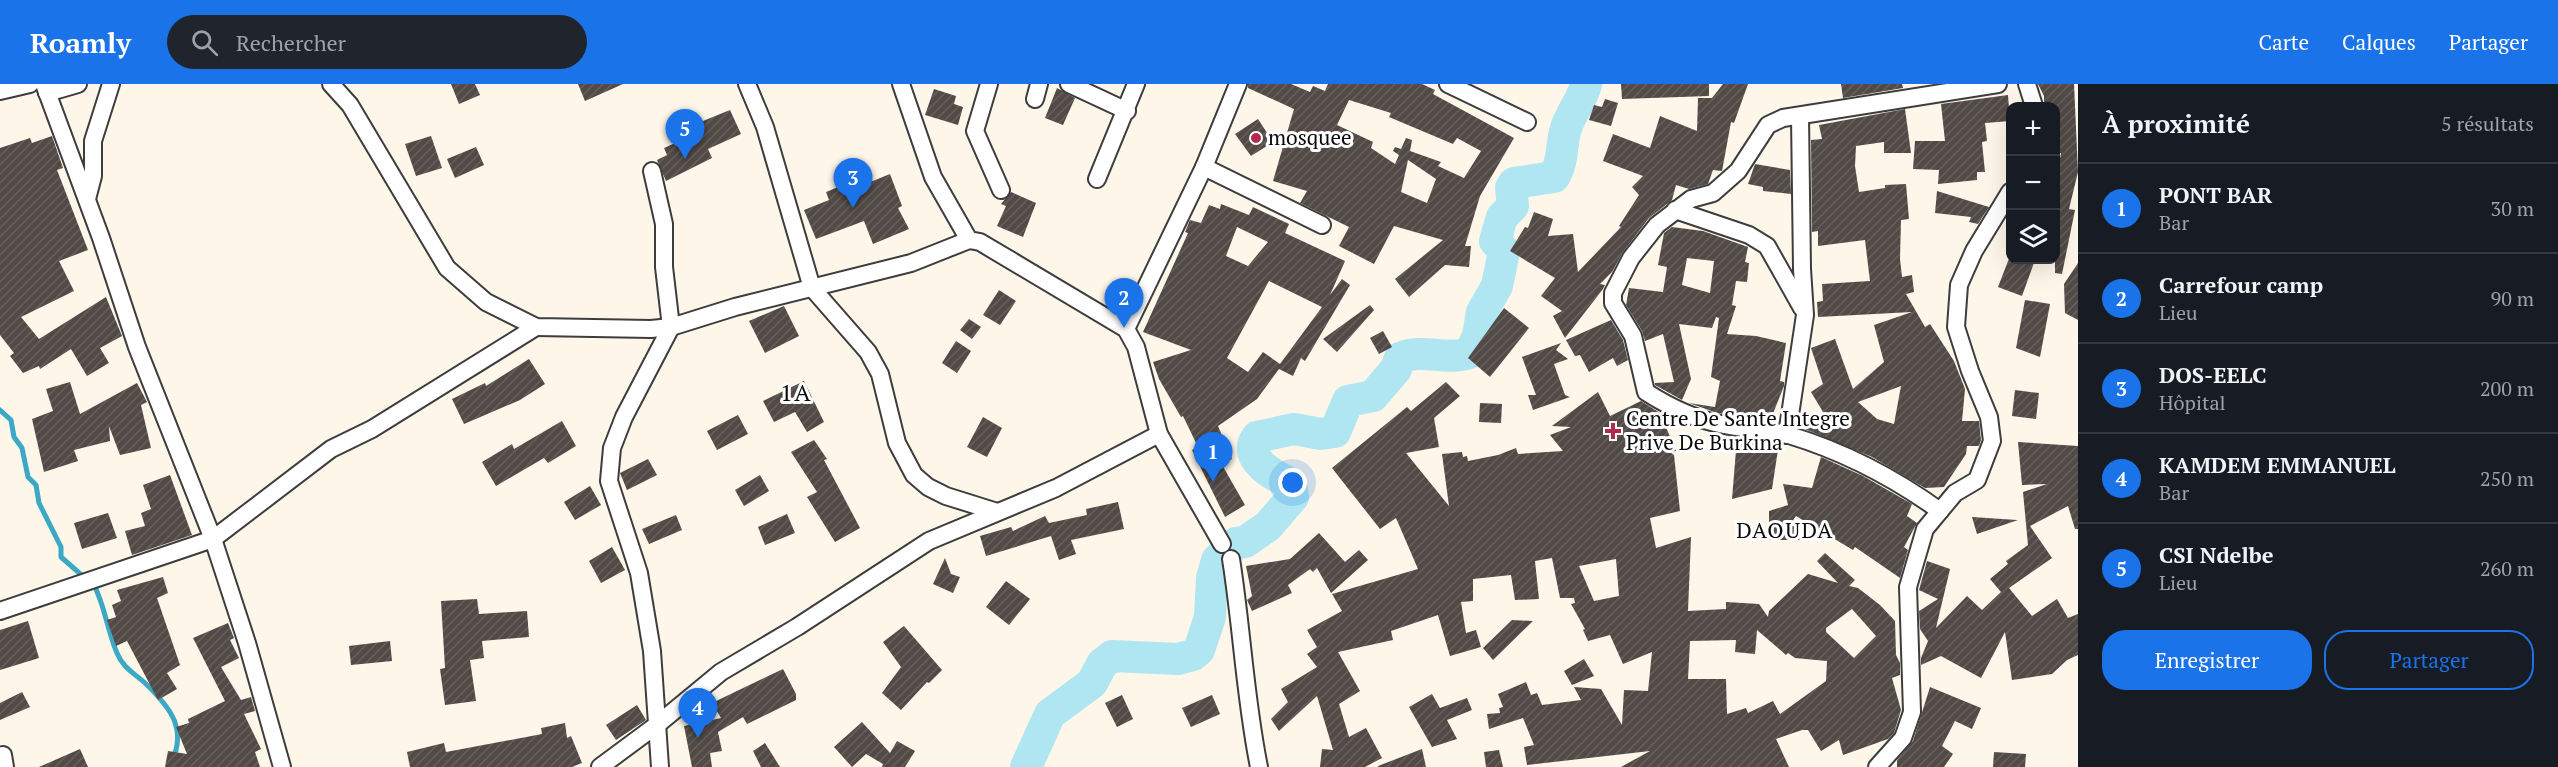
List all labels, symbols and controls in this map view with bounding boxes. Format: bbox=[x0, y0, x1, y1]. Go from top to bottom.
search box bbox=[167, 15, 587, 69]
text: Roamly bbox=[30, 24, 131, 61]
icon: search bbox=[188, 26, 221, 59]
text: Rechercher bbox=[236, 28, 346, 57]
text: Carte bbox=[2259, 28, 2309, 56]
text: Calques bbox=[2342, 28, 2416, 56]
text: Partager bbox=[2449, 28, 2528, 56]
map controls bbox=[2006, 102, 2060, 264]
button: + bbox=[2006, 102, 2060, 156]
text: À proximité bbox=[2102, 106, 2250, 140]
pin: 5 bbox=[666, 110, 704, 159]
text: 5 résultats bbox=[2441, 110, 2534, 137]
place label: mosquee bbox=[1268, 123, 1352, 151]
marker: mosquee bbox=[1249, 131, 1263, 145]
button: − bbox=[2006, 156, 2060, 210]
pin: 3 bbox=[834, 158, 872, 208]
text: PONT BAR bbox=[2159, 180, 2272, 209]
text: 1 bbox=[2116, 195, 2127, 222]
text: 30 m bbox=[2491, 195, 2534, 222]
text: Bar bbox=[2159, 209, 2189, 236]
button: layers bbox=[2006, 210, 2060, 264]
text: Carrefour camp bbox=[2159, 270, 2323, 299]
pin: 2 bbox=[1104, 278, 1144, 328]
text: 2 bbox=[2116, 285, 2127, 312]
text: 90 m bbox=[2491, 285, 2534, 312]
text: Lieu bbox=[2159, 299, 2198, 326]
text: DOS-EELC bbox=[2159, 360, 2266, 389]
text: 3 bbox=[2116, 375, 2127, 402]
text: 200 m bbox=[2480, 375, 2534, 402]
district label: 1A bbox=[780, 376, 812, 408]
text: Hôpital bbox=[2159, 389, 2226, 416]
place label: Centre De Sante Integre Prive De Burkina bbox=[1626, 404, 1850, 456]
marker: Centre De Sante Integre Prive De Burkina bbox=[1604, 422, 1622, 440]
pin: 1 bbox=[1194, 432, 1232, 482]
text: KAMDEM EMMANUEL bbox=[2159, 450, 2396, 479]
text: 4 bbox=[2116, 465, 2127, 492]
text: 250 m bbox=[2480, 465, 2534, 492]
your location bbox=[1278, 468, 1307, 497]
text: Bar bbox=[2159, 479, 2189, 506]
district label: DAOUDA bbox=[1736, 515, 1834, 544]
text: CSI Ndelbe bbox=[2159, 540, 2273, 569]
text: 5 bbox=[2116, 555, 2127, 582]
text: 260 m bbox=[2480, 555, 2534, 582]
text: Lieu bbox=[2159, 569, 2198, 596]
button: Enregistrer bbox=[2102, 630, 2312, 690]
button: Partager bbox=[2324, 630, 2534, 690]
pin: 4 bbox=[678, 688, 718, 738]

